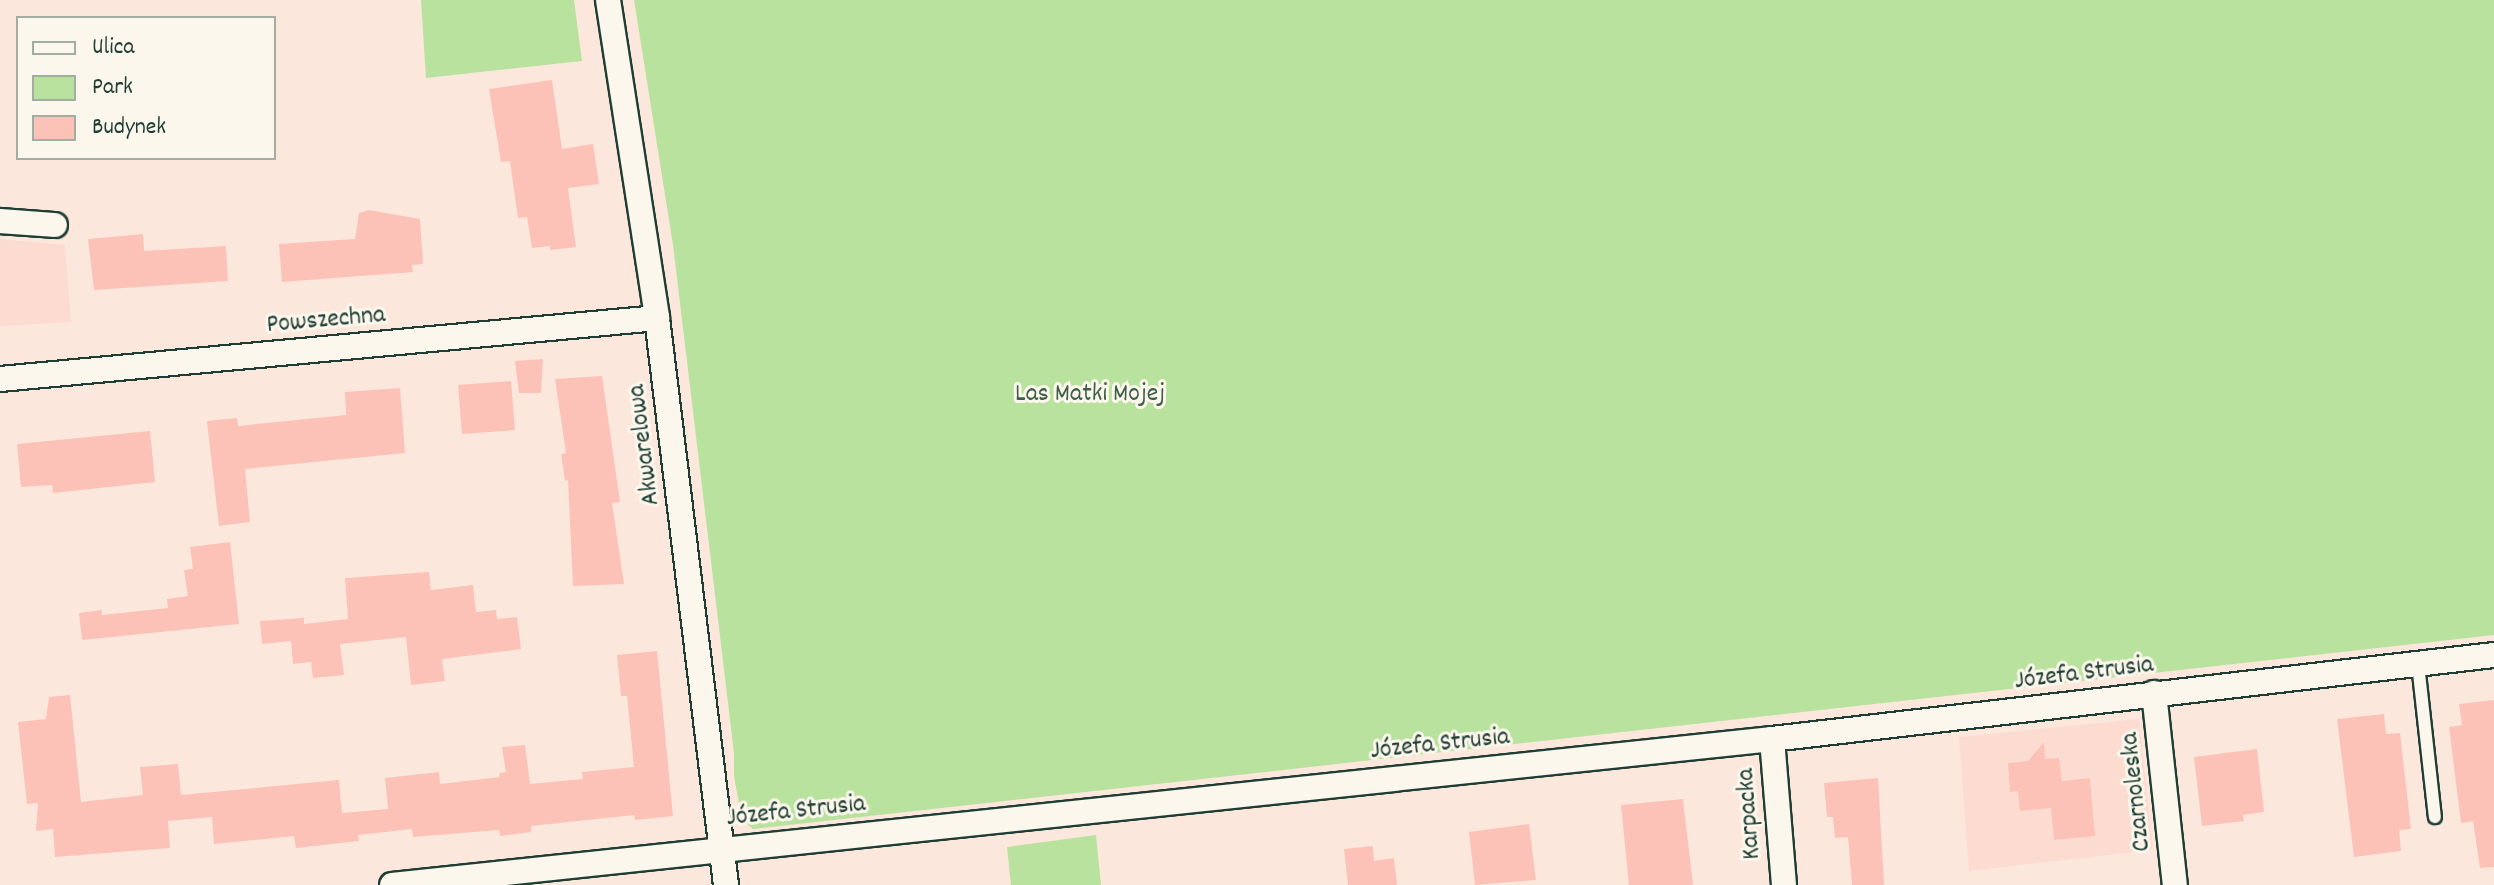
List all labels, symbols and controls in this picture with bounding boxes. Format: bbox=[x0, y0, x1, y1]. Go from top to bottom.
legend bbox=[16, 16, 276, 160]
text: Ulica bbox=[92, 31, 135, 65]
text: Park bbox=[92, 71, 133, 105]
text: Budynek bbox=[92, 111, 166, 145]
street label: Powszechna bbox=[265, 300, 387, 342]
park label: Las Matki Mojej bbox=[1015, 379, 1165, 411]
street label: Akwarelowa bbox=[622, 383, 668, 507]
street label: Józefa Strusia bbox=[2013, 650, 2155, 698]
street label: Józefa Strusia bbox=[1369, 722, 1511, 768]
street label: Czarnoleska bbox=[2115, 731, 2159, 853]
street label: Karpacka bbox=[1731, 767, 1769, 861]
street label: Józefa Strusia bbox=[725, 789, 867, 835]

